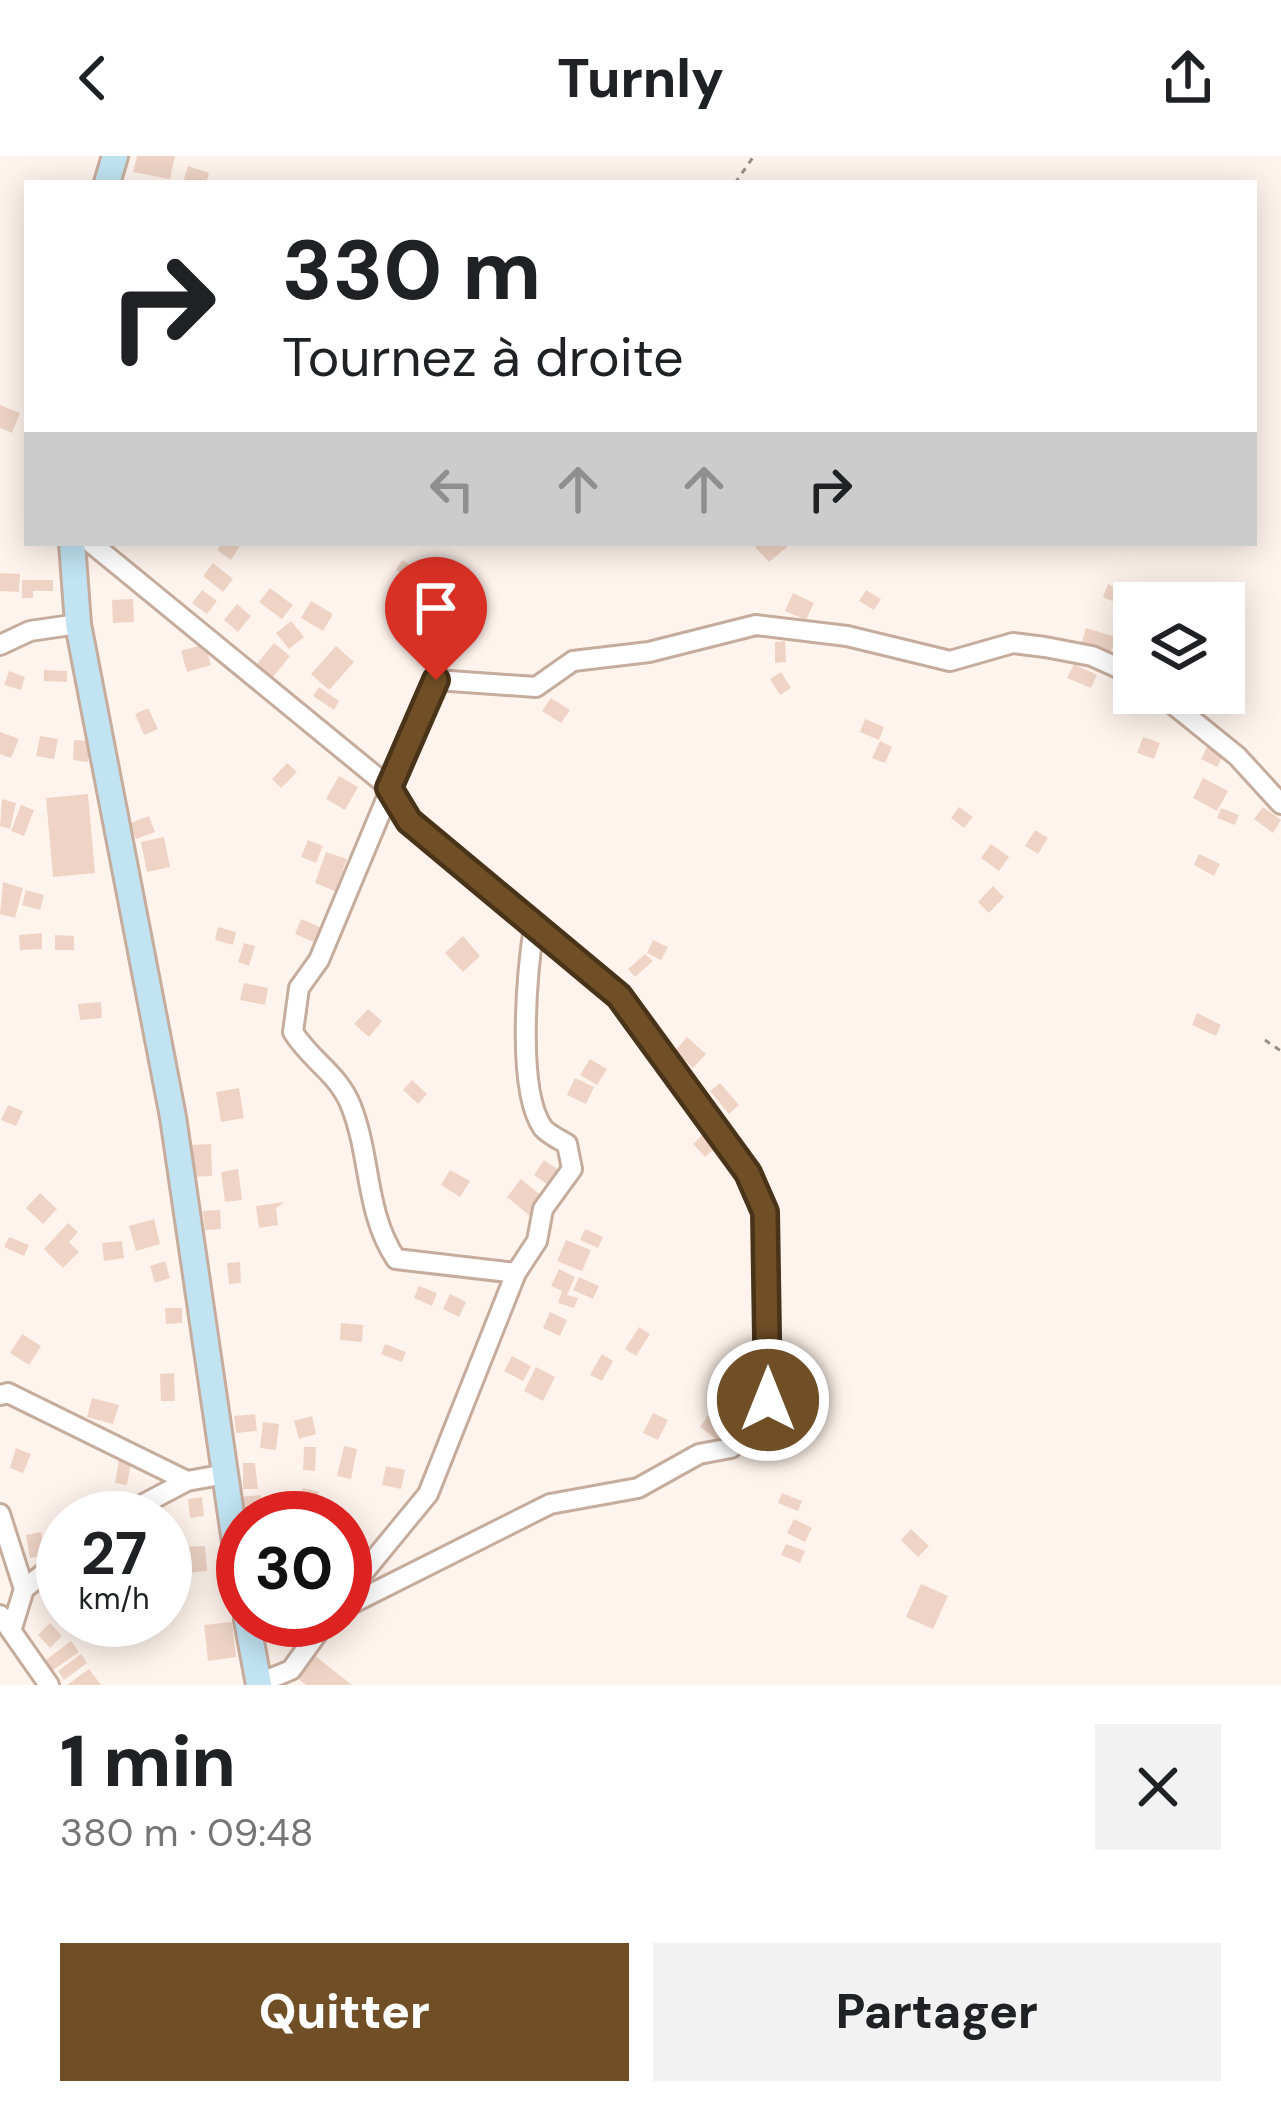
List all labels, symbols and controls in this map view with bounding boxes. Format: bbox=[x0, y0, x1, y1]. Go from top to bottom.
text: Turnly bbox=[557, 43, 724, 114]
icon: back bbox=[60, 45, 126, 111]
icon: share bbox=[1155, 45, 1221, 111]
text: 330 m bbox=[282, 216, 541, 325]
icon: right bbox=[84, 228, 240, 384]
text: Tournez à droite bbox=[282, 322, 684, 393]
icon: left bbox=[419, 456, 485, 522]
icon: ahead bbox=[545, 456, 611, 522]
icon: ahead bbox=[671, 456, 737, 522]
icon: right bbox=[797, 456, 863, 522]
pin bbox=[385, 557, 487, 680]
icon: arrive bbox=[403, 575, 469, 641]
map controls bbox=[1113, 582, 1245, 714]
button: layers bbox=[1113, 582, 1245, 714]
position arrow bbox=[705, 1337, 831, 1463]
speed limit sign: 30 bbox=[216, 1491, 372, 1647]
text: 27 bbox=[81, 1514, 147, 1593]
text: km/h bbox=[79, 1579, 149, 1618]
text: 1 min bbox=[60, 1715, 236, 1808]
button: close bbox=[1095, 1724, 1221, 1850]
text: 380 m · 09:48 bbox=[60, 1807, 313, 1858]
button: Quitter bbox=[60, 1943, 629, 2081]
button: Partager bbox=[653, 1943, 1221, 2081]

